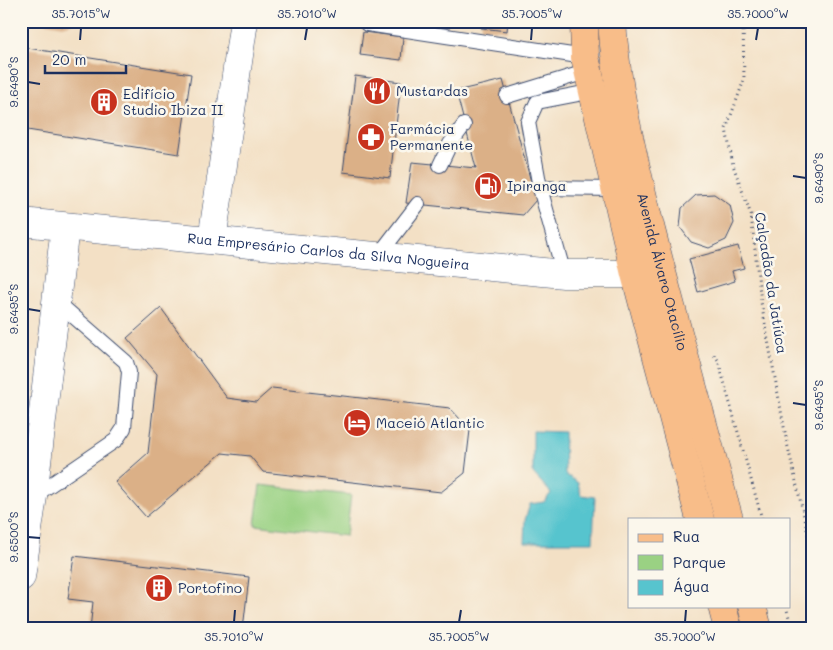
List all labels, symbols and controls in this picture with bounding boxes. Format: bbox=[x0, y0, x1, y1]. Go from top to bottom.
text: 35.7015°W bbox=[51, 5, 111, 21]
text: 35.7010°W bbox=[277, 5, 337, 21]
text: 35.7005°W bbox=[501, 5, 563, 21]
text: 35.7000°W bbox=[727, 5, 789, 21]
scale bar bbox=[45, 42, 126, 74]
text: 20 m bbox=[52, 49, 86, 69]
text: 9.6490°S bbox=[5, 56, 21, 107]
restaurant icon: Mustardas bbox=[362, 76, 392, 106]
place label: Mustardas bbox=[396, 81, 468, 100]
place label: Edifício Studio Ibiza II bbox=[123, 84, 223, 119]
building icon: Edifício Studio Ibiza II bbox=[89, 87, 119, 117]
place label: Farmácia Permanente bbox=[390, 119, 473, 154]
pharmacy icon: Farmácia Permanente bbox=[356, 122, 386, 152]
text: 9.6490°S bbox=[810, 152, 826, 203]
fuel station icon: Ipiranga bbox=[473, 171, 503, 201]
place label: Ipiranga bbox=[507, 176, 566, 195]
street label: Avenida Álvaro Otacílio bbox=[633, 191, 692, 353]
street label: Calçadão da Jatiúca bbox=[751, 211, 792, 355]
street label: Rua Empresário Carlos da Silva Nogueira bbox=[187, 228, 471, 274]
text: 9.6495°S bbox=[5, 284, 21, 334]
text: 9.6495°S bbox=[810, 380, 826, 430]
hotel icon: Maceió Atlantic bbox=[342, 408, 372, 438]
place label: Maceió Atlantic bbox=[376, 413, 484, 432]
text: 9.6500°S bbox=[5, 511, 21, 563]
legend bbox=[628, 518, 790, 608]
text: Rua bbox=[673, 526, 700, 546]
text: Parque bbox=[673, 552, 726, 572]
building icon: Portofino bbox=[144, 573, 174, 603]
text: Água bbox=[673, 576, 710, 596]
place label: Portofino bbox=[178, 578, 242, 597]
text: 35.7010°W bbox=[204, 628, 264, 644]
text: 35.7005°W bbox=[428, 628, 490, 644]
text: 35.7000°W bbox=[654, 628, 716, 644]

